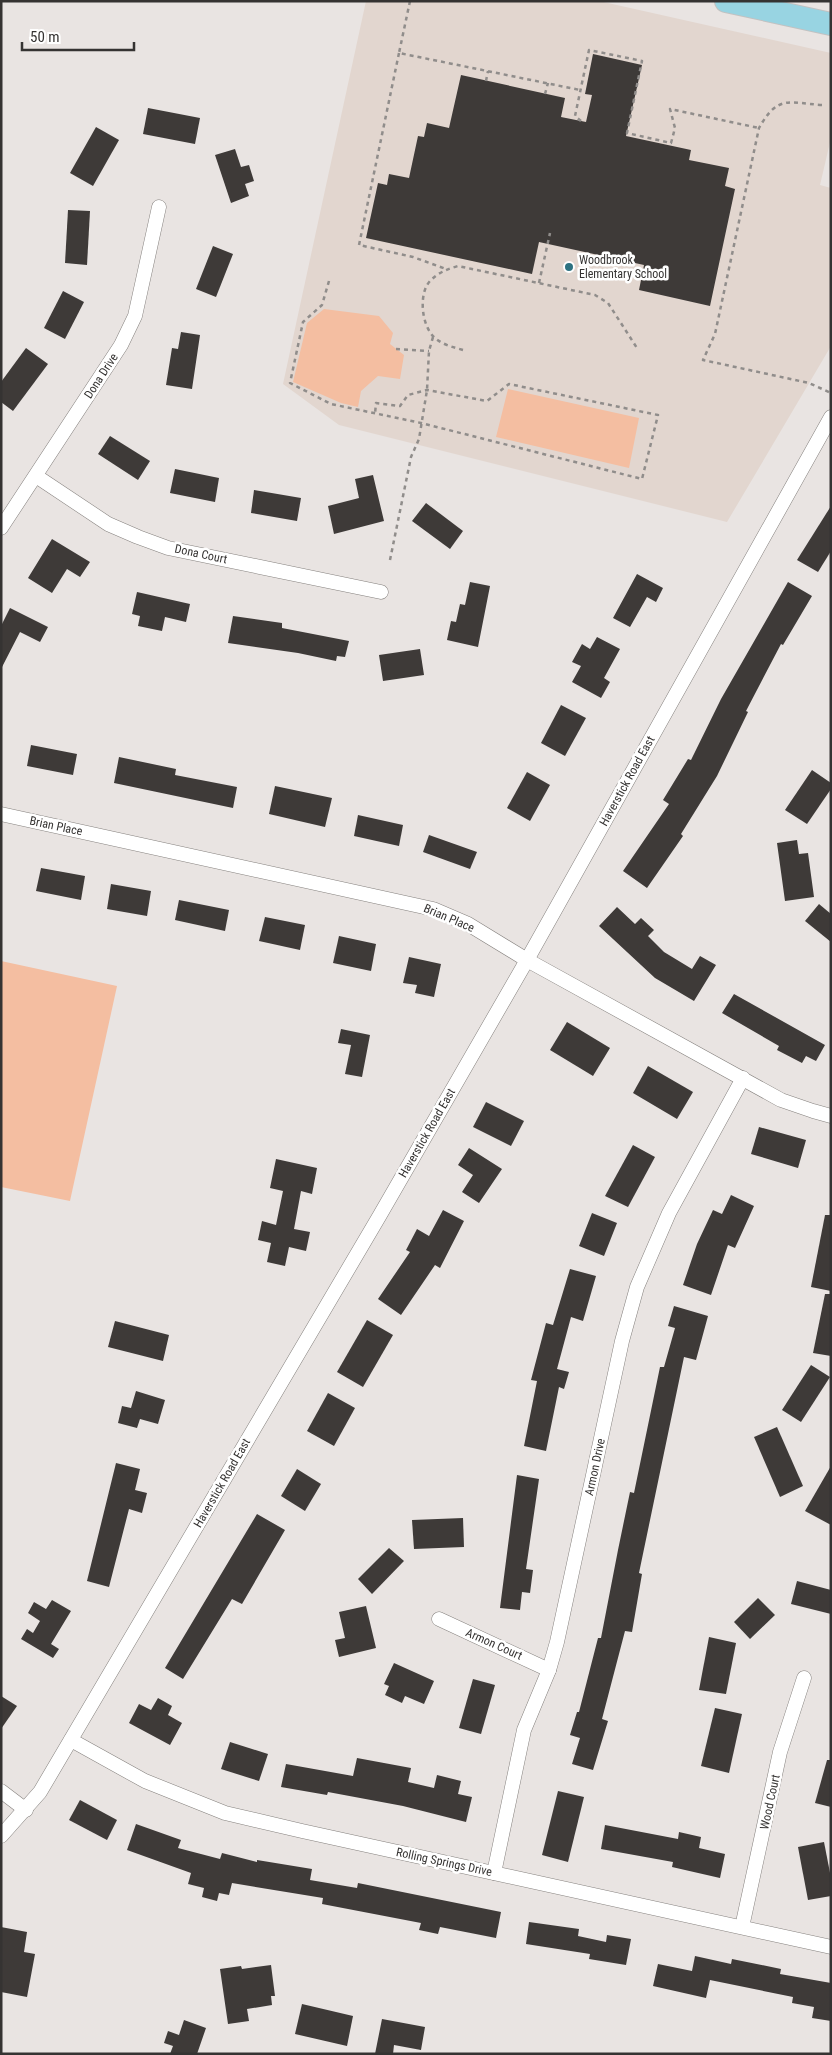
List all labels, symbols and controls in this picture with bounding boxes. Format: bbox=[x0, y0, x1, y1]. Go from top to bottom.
scale bar bbox=[22, 20, 135, 52]
text: 50 m bbox=[30, 28, 60, 46]
place label: Woodbrook Elementary School bbox=[579, 253, 667, 281]
marker: Woodbrook Elementary School bbox=[563, 261, 575, 273]
street label: Dona Drive bbox=[81, 350, 121, 401]
street label: Dona Court bbox=[173, 542, 229, 566]
street label: Haverstick Road East bbox=[597, 733, 658, 828]
street label: Brian Place bbox=[28, 814, 84, 838]
street label: Brian Place bbox=[422, 901, 477, 935]
street label: Haverstick Road East bbox=[396, 1086, 458, 1180]
street label: Haverstick Road East bbox=[191, 1436, 253, 1530]
street label: Armon Drive bbox=[582, 1437, 608, 1497]
street label: Armon Court bbox=[464, 1625, 525, 1663]
street label: Wood Court bbox=[757, 1773, 783, 1831]
street label: Rolling Springs Drive bbox=[395, 1845, 494, 1879]

